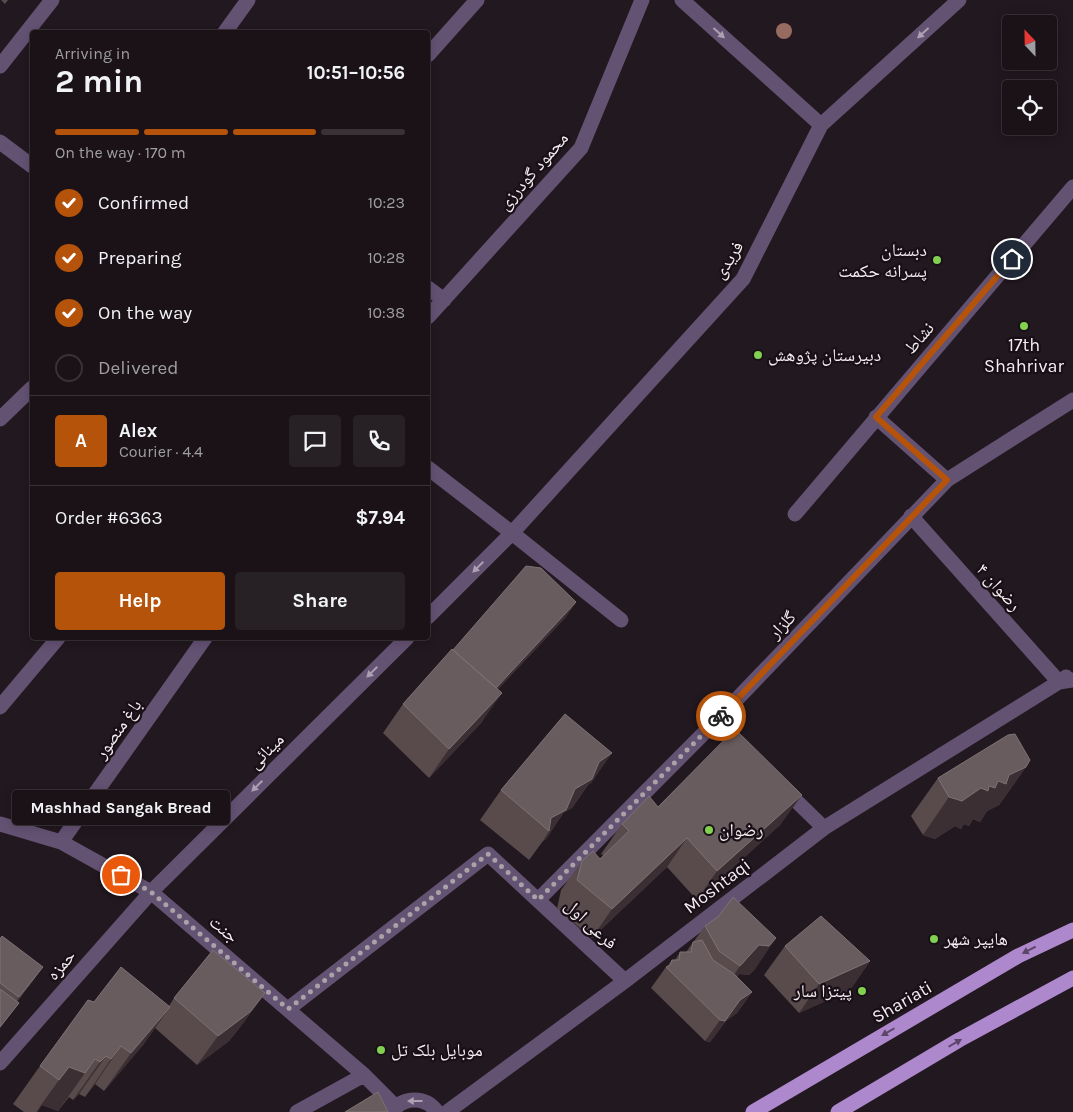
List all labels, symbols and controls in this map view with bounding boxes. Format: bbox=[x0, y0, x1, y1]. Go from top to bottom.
north arrow bbox=[1002, 15, 1058, 70]
map controls bbox=[1002, 15, 1057, 135]
one-way arrow bbox=[712, 27, 725, 38]
one-way arrow bbox=[917, 27, 929, 39]
text: Arriving in bbox=[55, 44, 130, 63]
text: 10:51–10:56 bbox=[307, 62, 405, 84]
text: 2 min bbox=[55, 63, 143, 100]
button: locate bbox=[1002, 80, 1057, 135]
street label: محمود گودرزی bbox=[493, 127, 573, 215]
text: On the way · 170 m bbox=[55, 143, 186, 162]
icon: check bbox=[55, 189, 83, 217]
text: Confirmed bbox=[98, 192, 189, 214]
text: 10:23 bbox=[368, 193, 405, 212]
street label: فریدی bbox=[708, 237, 748, 283]
pin bbox=[991, 238, 1033, 280]
place label: دبستان پسرانه حکمت bbox=[838, 239, 927, 282]
icon: check bbox=[55, 244, 83, 272]
icon: home bbox=[998, 245, 1026, 273]
text: Preparing bbox=[98, 247, 181, 269]
text: 10:28 bbox=[367, 248, 405, 267]
marker: دبستان پسرانه حکمت bbox=[931, 254, 943, 266]
icon: check bbox=[55, 299, 83, 327]
text: On the way bbox=[98, 302, 192, 324]
text: 10:38 bbox=[367, 303, 405, 322]
street label: نشاط bbox=[899, 317, 939, 359]
marker: 17th Shahrivar bbox=[1018, 320, 1030, 332]
place label: 17th Shahrivar bbox=[984, 334, 1064, 377]
place label: دبیرستان پژوهش bbox=[768, 344, 881, 366]
marker: دبیرستان پژوهش bbox=[752, 349, 764, 361]
text: Delivered bbox=[98, 357, 178, 379]
button: chat bbox=[289, 415, 341, 467]
button: phone bbox=[353, 415, 405, 467]
text: Alex bbox=[119, 420, 157, 442]
text: A bbox=[75, 430, 87, 452]
text: Courier · 4.4 bbox=[119, 442, 203, 461]
text: Order #6363 bbox=[55, 507, 163, 529]
text: $7.94 bbox=[355, 507, 405, 529]
street label: رضوان ۴ bbox=[972, 559, 1026, 615]
one-way arrow bbox=[472, 561, 484, 573]
button: Help bbox=[55, 572, 225, 630]
button: Share bbox=[235, 572, 405, 630]
street label: گلزار bbox=[763, 606, 801, 644]
one-way arrow bbox=[367, 666, 379, 678]
courier bbox=[696, 691, 746, 741]
street label: باغ منصور bbox=[89, 695, 146, 764]
icon: bike bbox=[707, 702, 735, 730]
street label: مینائی bbox=[243, 728, 289, 774]
one-way arrow bbox=[251, 780, 263, 792]
callout: Mashhad Sangak Bread bbox=[12, 790, 230, 825]
text: Mashhad Sangak Bread bbox=[31, 798, 211, 817]
place label: رضوان bbox=[719, 819, 763, 841]
marker: رضوان bbox=[703, 824, 715, 836]
pin bbox=[100, 854, 142, 896]
street label: Moshtaqi bbox=[679, 854, 755, 918]
icon: bag bbox=[107, 861, 135, 889]
street label: فرعی اول bbox=[560, 894, 622, 954]
street label: جنت bbox=[205, 910, 243, 948]
place label: هایپر شهر bbox=[943, 928, 1008, 950]
marker: هایپر شهر bbox=[928, 933, 940, 945]
street label: حمزه bbox=[42, 945, 80, 985]
one-way arrow bbox=[1022, 946, 1036, 954]
street label: Shariati bbox=[868, 976, 936, 1028]
place label: پیتزا سار bbox=[793, 980, 852, 1002]
marker: پیتزا سار bbox=[856, 985, 868, 997]
one-way arrow bbox=[881, 1028, 896, 1036]
one-way arrow bbox=[948, 1038, 962, 1047]
place label: موبایل بلک تل bbox=[391, 1039, 483, 1061]
marker: موبایل بلک تل bbox=[375, 1044, 387, 1056]
one-way arrow bbox=[406, 1097, 422, 1105]

